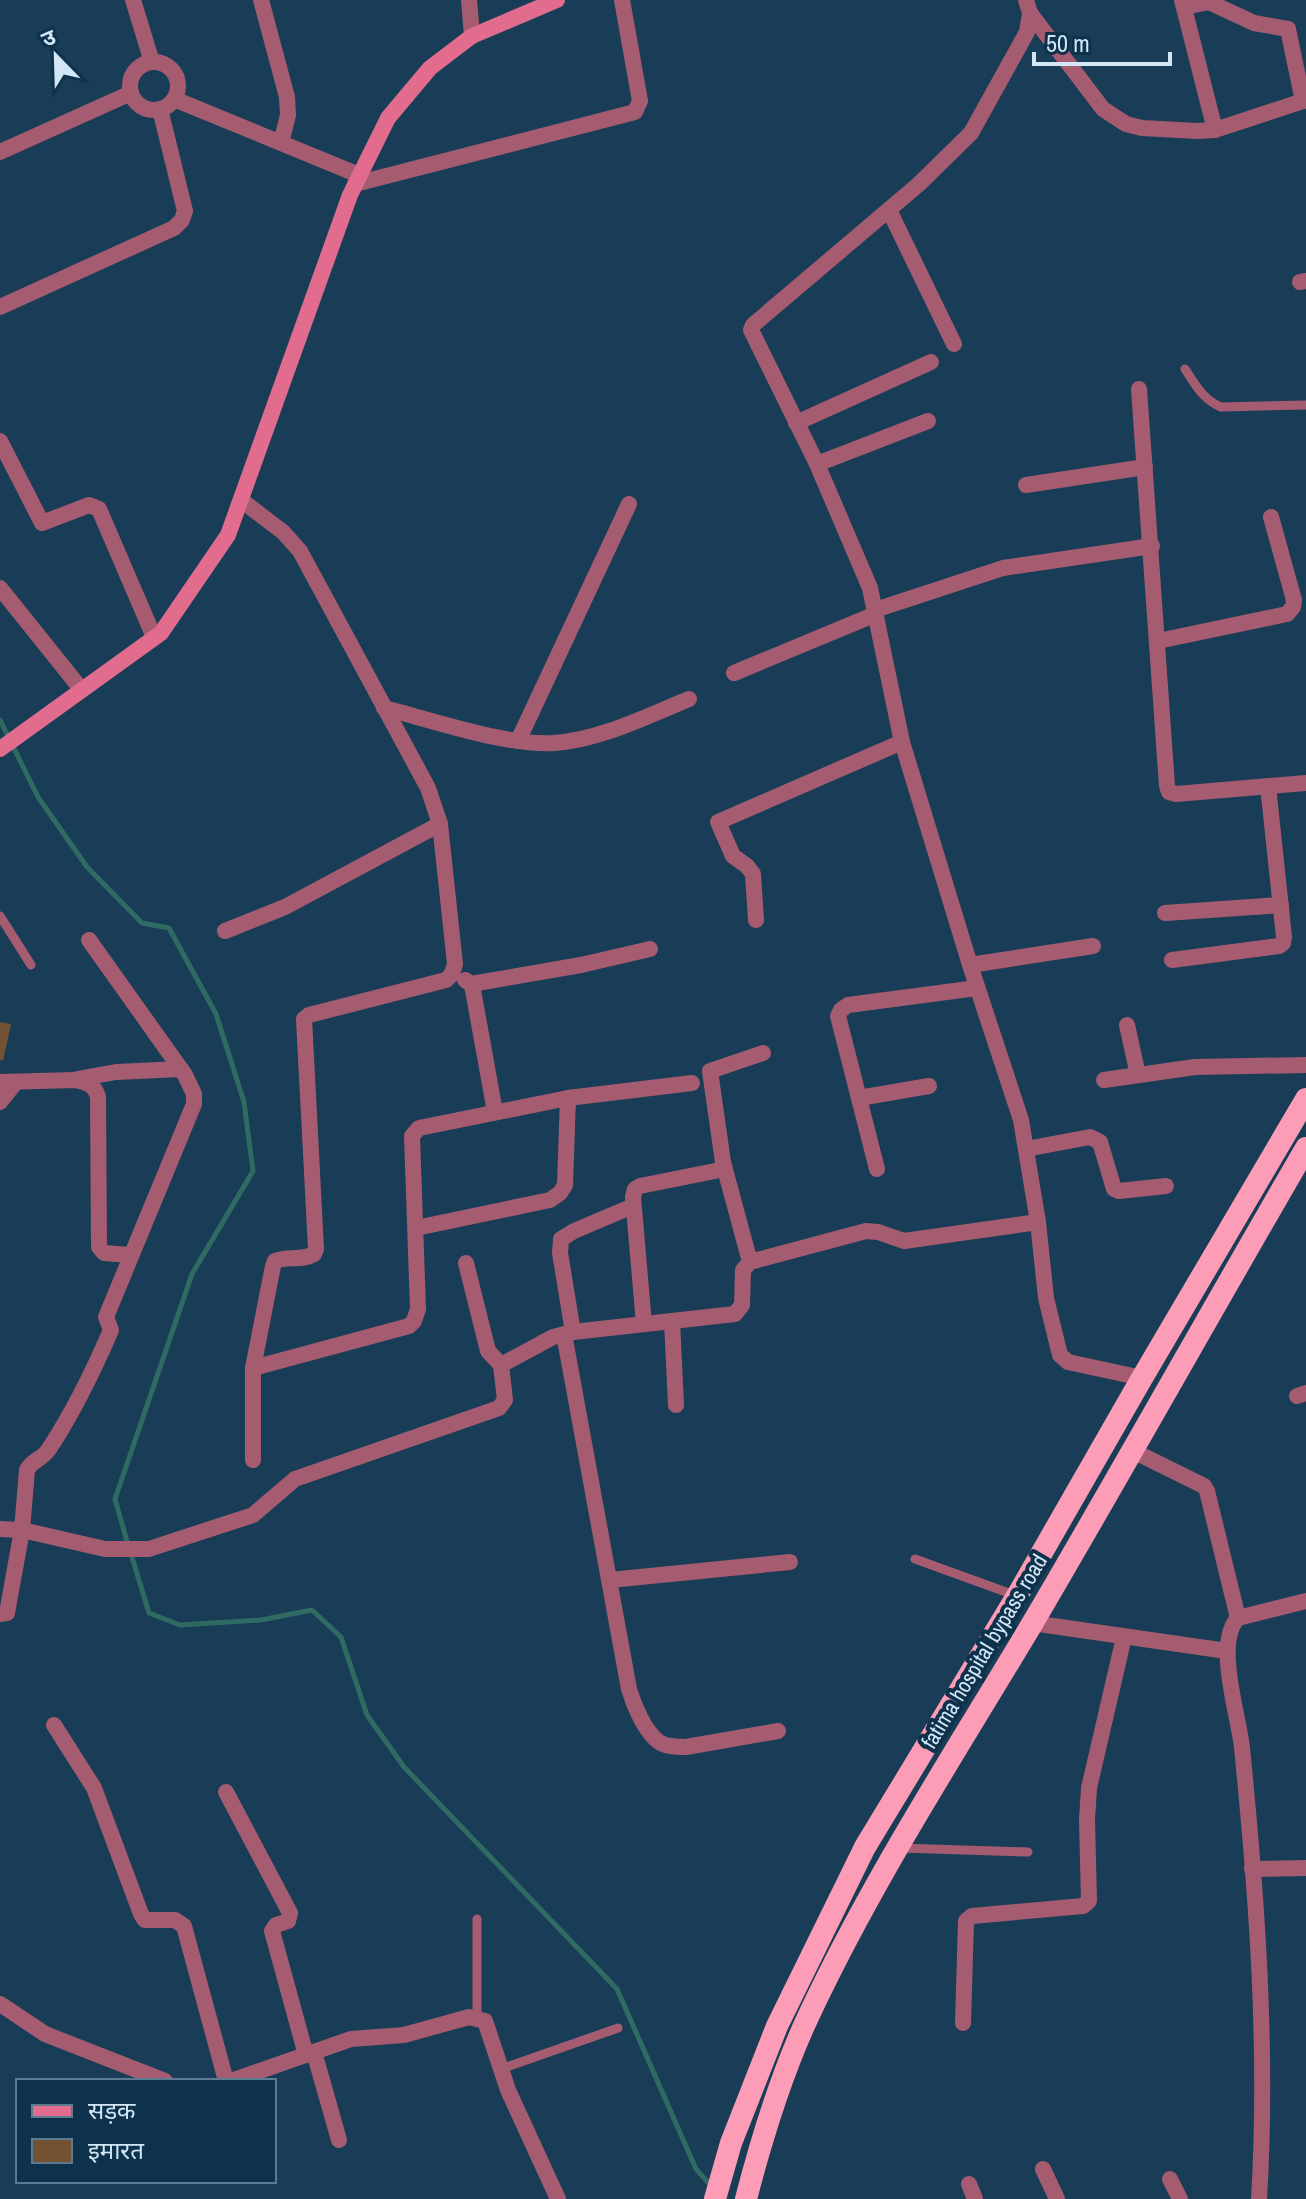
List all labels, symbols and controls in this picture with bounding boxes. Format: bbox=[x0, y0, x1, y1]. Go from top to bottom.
north arrow bbox=[16, 16, 96, 96]
scale bar bbox=[1034, 16, 1170, 66]
text: उ bbox=[36, 21, 61, 54]
text: 50 m bbox=[1046, 27, 1090, 59]
street label: fatima hospital bypass road bbox=[914, 1548, 1054, 1754]
legend bbox=[16, 2079, 276, 2183]
text: सड़क bbox=[88, 2094, 136, 2126]
text: इमारत bbox=[88, 2134, 145, 2166]

